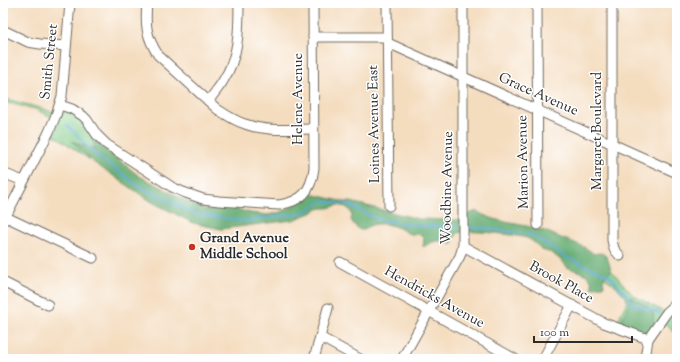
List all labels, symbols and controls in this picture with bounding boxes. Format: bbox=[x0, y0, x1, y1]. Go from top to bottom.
street label: Smith Street bbox=[36, 23, 64, 101]
street label: Helene Avenue bbox=[289, 53, 309, 145]
street label: Loines Avenue East bbox=[364, 65, 386, 183]
street label: Grace Avenue bbox=[495, 68, 581, 122]
street label: Margaret Boulevard bbox=[588, 72, 608, 190]
street label: Marion Avenue bbox=[513, 115, 535, 209]
street label: Woodbine Avenue bbox=[437, 131, 459, 245]
place label: Grand Avenue Middle School bbox=[200, 229, 289, 265]
marker: Grand Avenue Middle School bbox=[187, 242, 197, 252]
street label: Brook Place bbox=[525, 257, 597, 309]
street label: Hendricks Avenue bbox=[380, 262, 488, 334]
scale bar bbox=[534, 318, 632, 344]
text: 100 m bbox=[540, 324, 569, 342]

